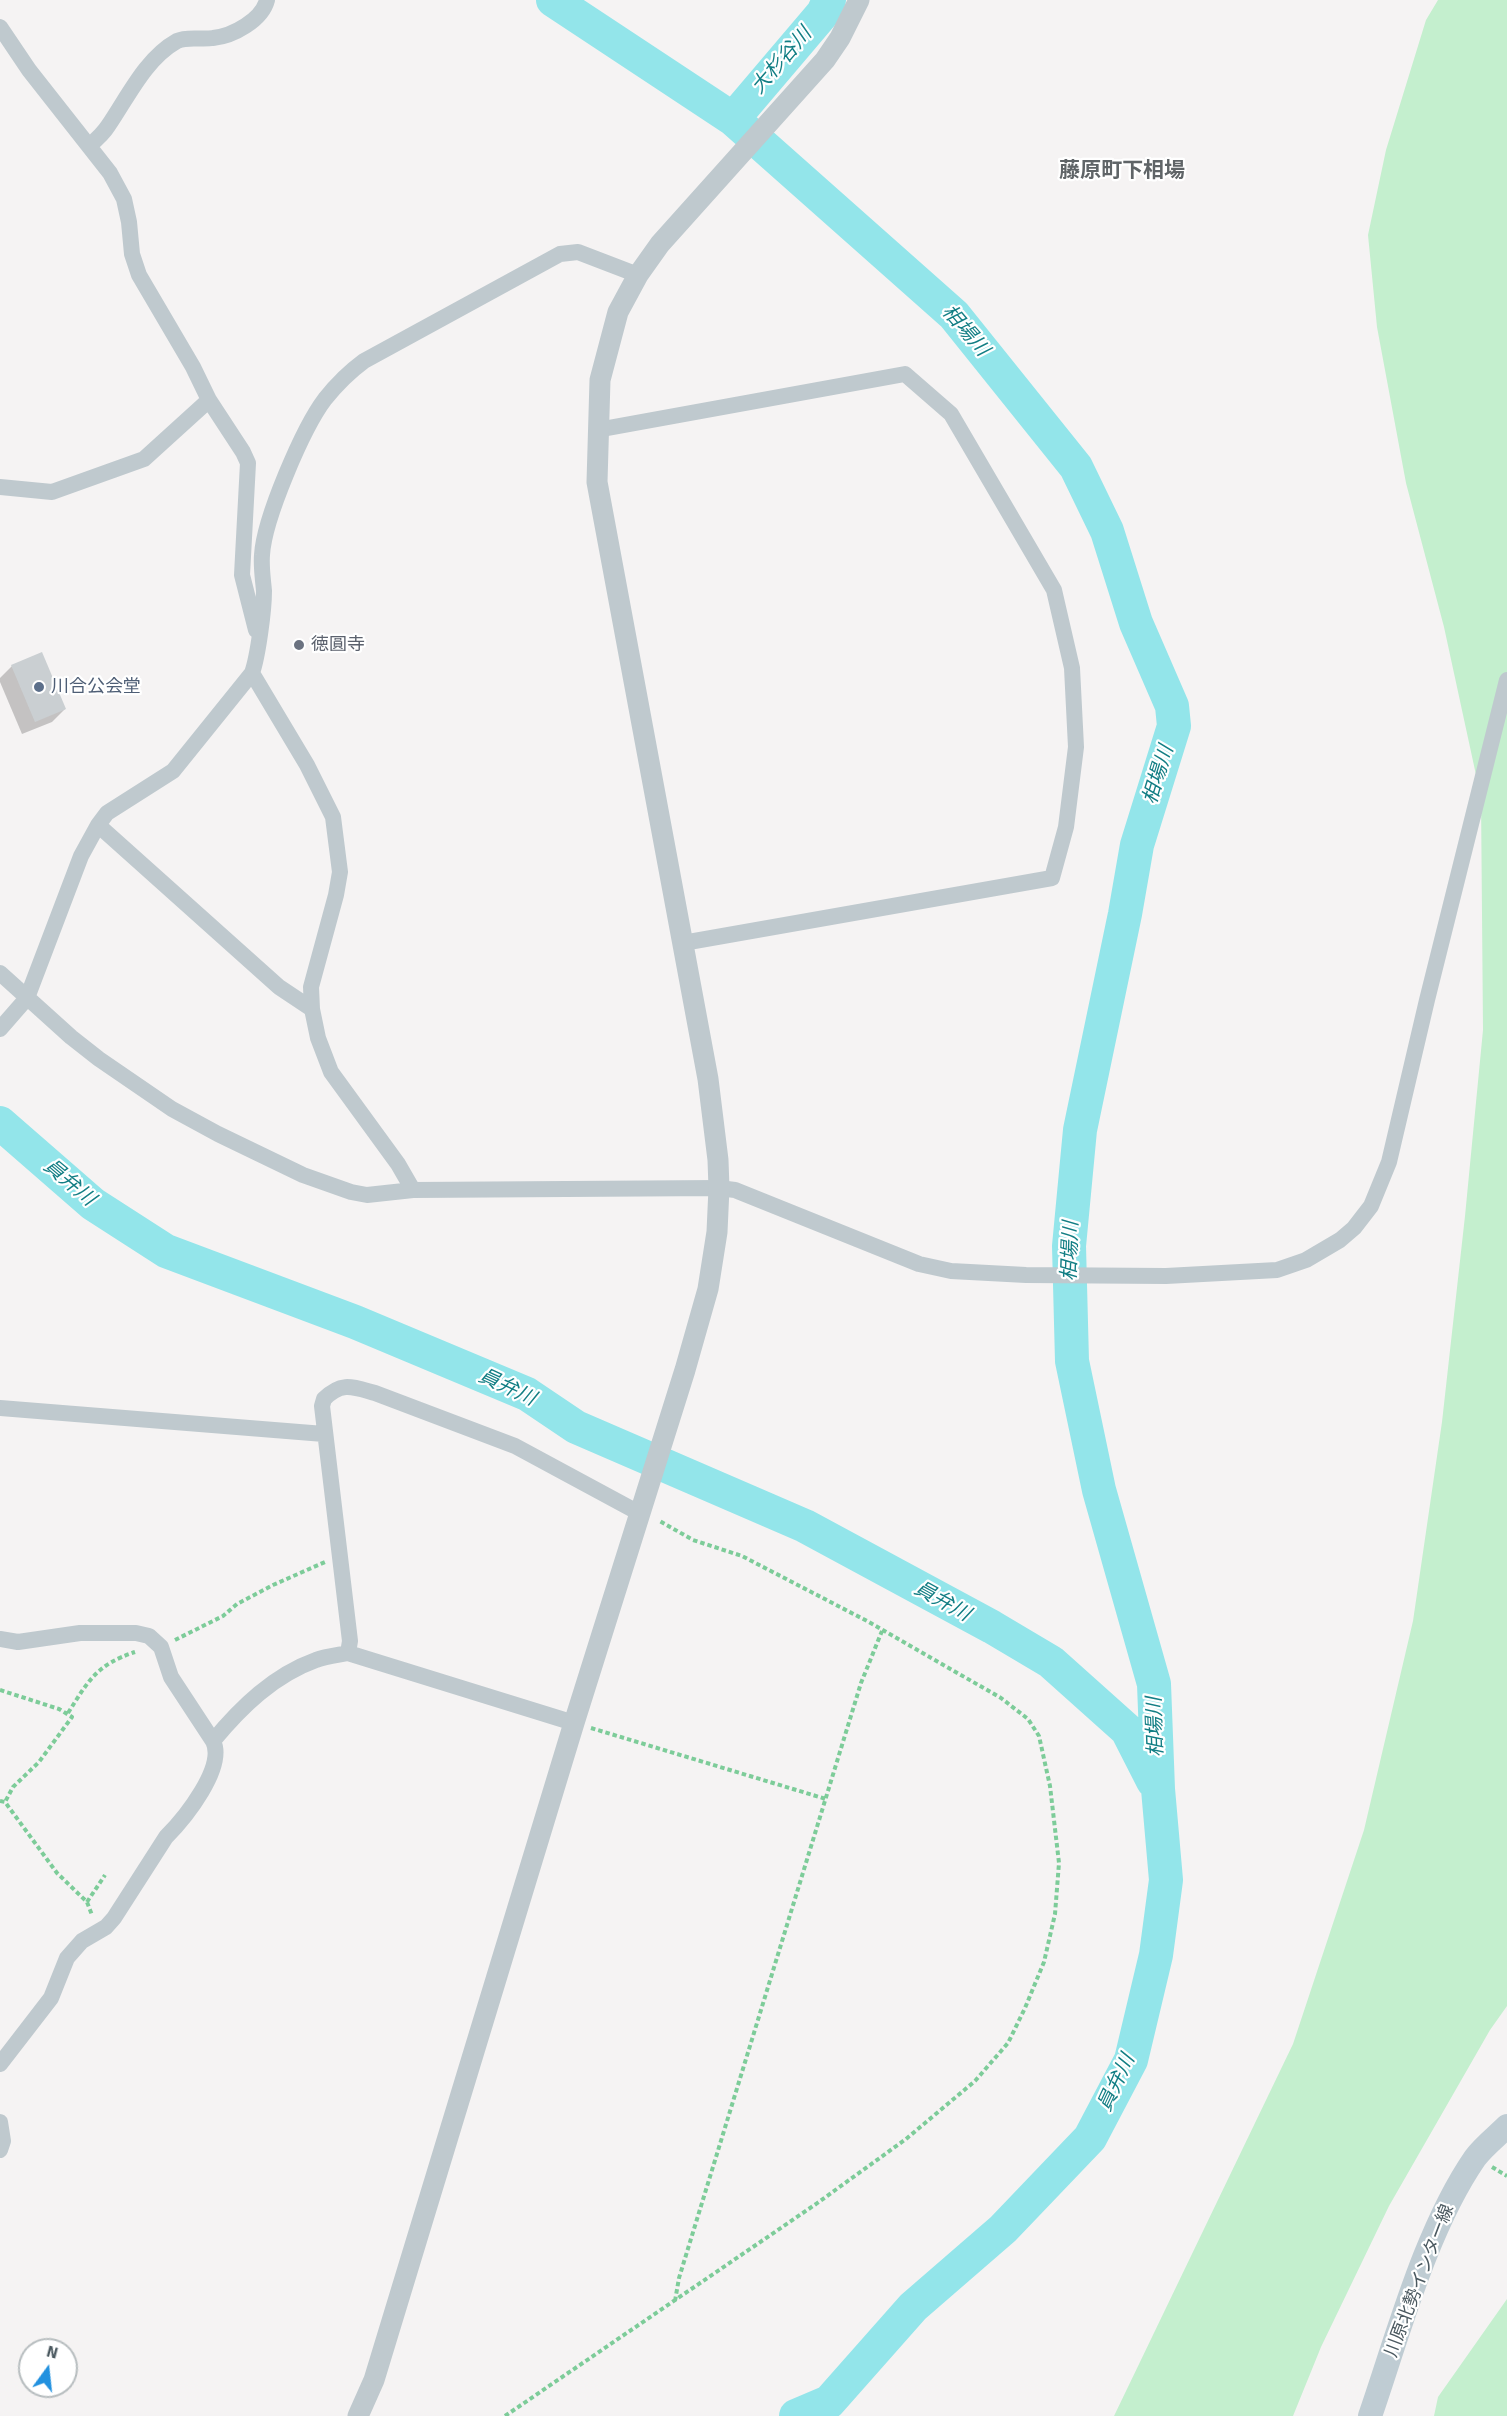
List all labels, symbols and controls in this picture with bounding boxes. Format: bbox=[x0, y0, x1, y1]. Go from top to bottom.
water label: 大杉谷川 bbox=[747, 23, 817, 99]
district label: 藤原町下相場 bbox=[1059, 158, 1185, 184]
water label: 相場川 bbox=[936, 300, 994, 362]
place label: 徳圓寺 bbox=[311, 634, 365, 656]
marker: 徳圓寺 bbox=[292, 638, 306, 652]
place label: 川合公会堂 bbox=[51, 676, 141, 698]
marker: 川合公会堂 bbox=[32, 680, 46, 694]
water label: 相場川 bbox=[1139, 743, 1179, 807]
water label: 員弁川 bbox=[38, 1155, 100, 1211]
water label: 相場川 bbox=[1058, 1221, 1084, 1281]
water label: 員弁川 bbox=[475, 1364, 539, 1412]
water label: 員弁川 bbox=[910, 1577, 974, 1627]
water label: 相場川 bbox=[1143, 1697, 1169, 1757]
water label: 員弁川 bbox=[1093, 2051, 1141, 2115]
street label: 川原北勢インター線 bbox=[1381, 2202, 1459, 2360]
north arrow bbox=[18, 2338, 78, 2398]
text: N bbox=[44, 2341, 60, 2364]

